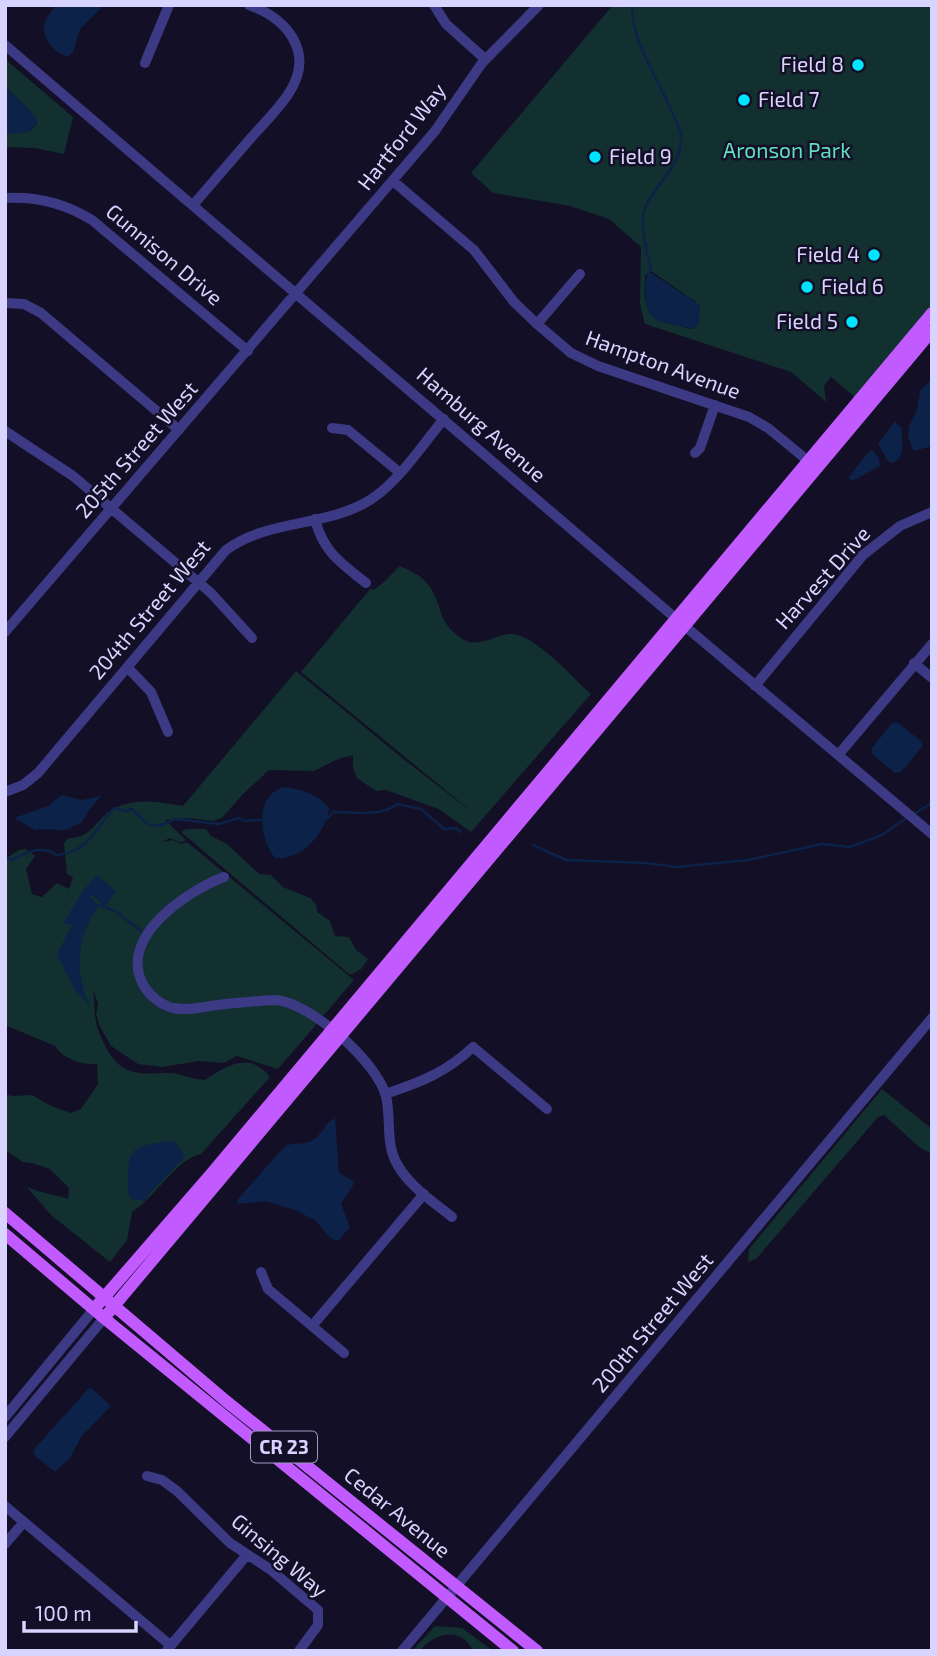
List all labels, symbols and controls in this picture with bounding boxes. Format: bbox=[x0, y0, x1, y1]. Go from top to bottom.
place label: Field 8 bbox=[780, 51, 844, 76]
marker: Field 8 bbox=[850, 57, 866, 73]
street label: Hartford Way bbox=[351, 78, 450, 194]
place label: Field 7 bbox=[758, 86, 820, 111]
marker: Field 7 bbox=[736, 92, 752, 108]
park label: Aronson Park bbox=[723, 137, 851, 162]
place label: Field 9 bbox=[609, 143, 672, 168]
marker: Field 9 bbox=[587, 149, 603, 165]
street label: Gunnison Drive bbox=[102, 198, 228, 310]
place label: Field 4 bbox=[796, 241, 860, 266]
marker: Field 4 bbox=[866, 247, 882, 263]
place label: Field 6 bbox=[821, 273, 884, 298]
marker: Field 6 bbox=[799, 279, 815, 295]
place label: Field 5 bbox=[776, 308, 838, 333]
marker: Field 5 bbox=[844, 314, 860, 330]
street label: Hampton Avenue bbox=[583, 324, 744, 403]
street label: Hamburg Avenue bbox=[412, 361, 552, 487]
street label: 205th Street West bbox=[70, 376, 202, 522]
street label: Harvest Drive bbox=[769, 521, 874, 633]
street label: 204th Street West bbox=[83, 534, 215, 684]
street label: 200th Street West bbox=[586, 1247, 717, 1397]
road number: CR 23 bbox=[251, 1432, 317, 1462]
street label: Cedar Avenue bbox=[340, 1461, 456, 1562]
street label: Ginsing Way bbox=[227, 1508, 333, 1602]
scale bar bbox=[24, 1590, 136, 1634]
text: 100 m bbox=[35, 1600, 92, 1625]

